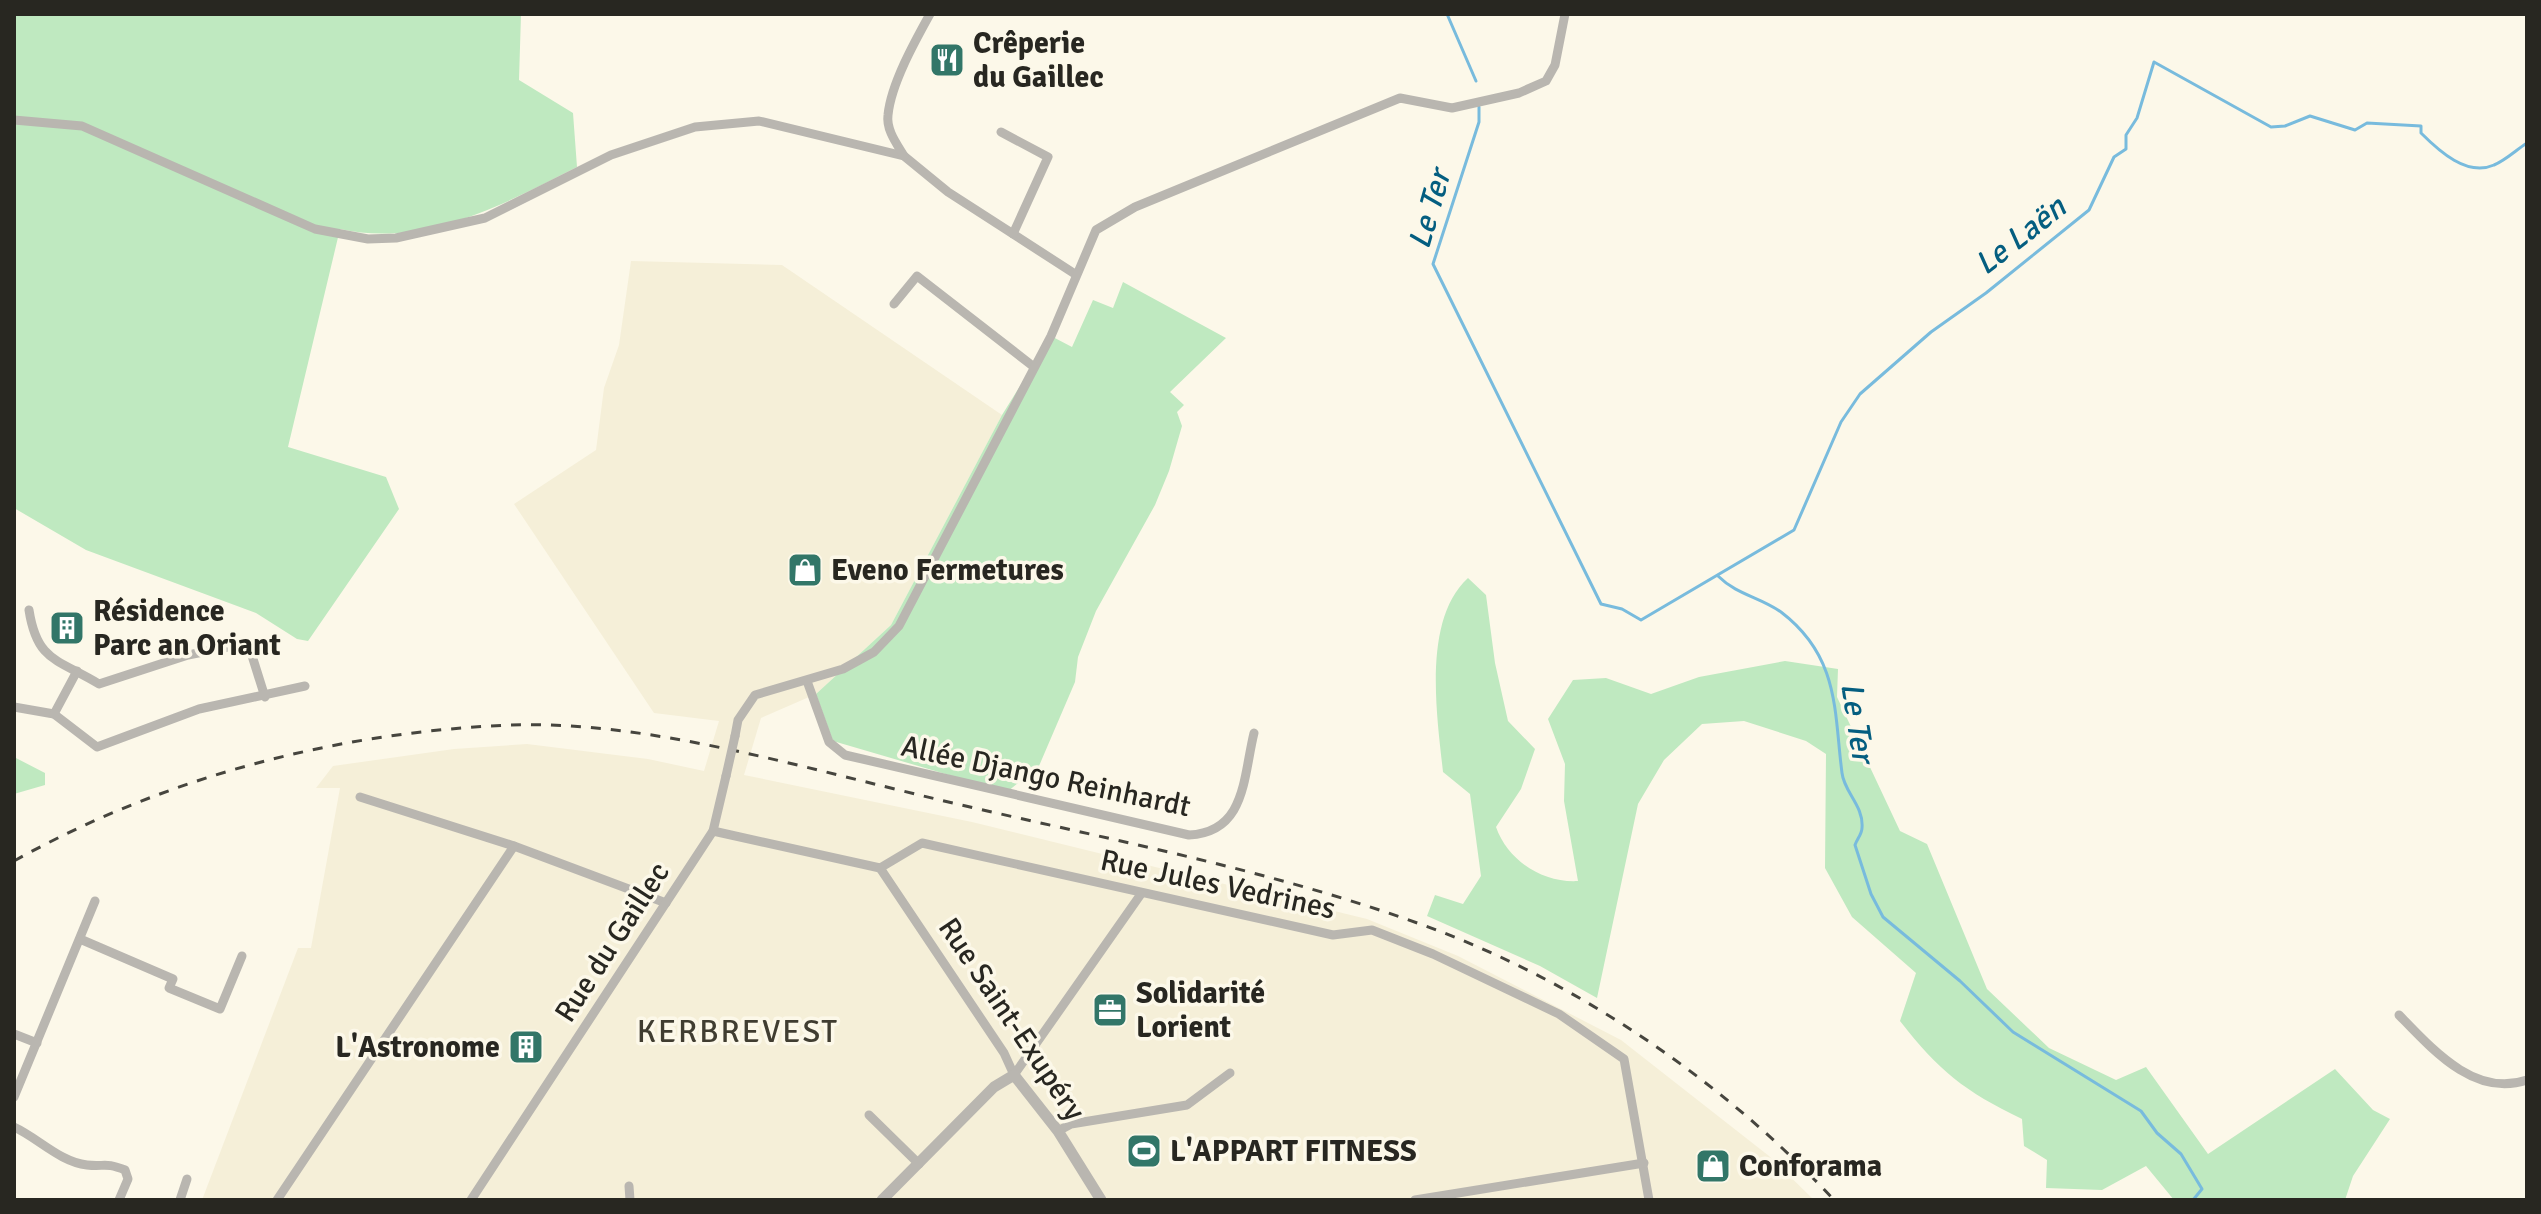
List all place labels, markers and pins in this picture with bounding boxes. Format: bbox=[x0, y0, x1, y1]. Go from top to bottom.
place label: Crêperie du Gaillec bbox=[973, 25, 1104, 96]
restaurant icon: Crêperie du Gaillec bbox=[928, 41, 966, 79]
shop icon: Eveno Fermetures bbox=[786, 551, 824, 589]
place label: Eveno Fermetures bbox=[831, 552, 1064, 589]
place label: Résidence Parc an Oriant bbox=[93, 593, 281, 664]
building icon: Résidence Parc an Oriant bbox=[48, 609, 86, 647]
place label: Solidarité Lorient bbox=[1136, 975, 1265, 1046]
office icon: Solidarité Lorient bbox=[1091, 991, 1129, 1029]
building icon: L'Astronome bbox=[507, 1028, 545, 1066]
place label: L'Astronome bbox=[335, 1029, 500, 1066]
sports icon: L'APPART FITNESS bbox=[1125, 1132, 1163, 1170]
place label: L'APPART FITNESS bbox=[1170, 1133, 1417, 1170]
shop icon: Conforama bbox=[1694, 1147, 1732, 1185]
place label: Conforama bbox=[1739, 1148, 1882, 1185]

